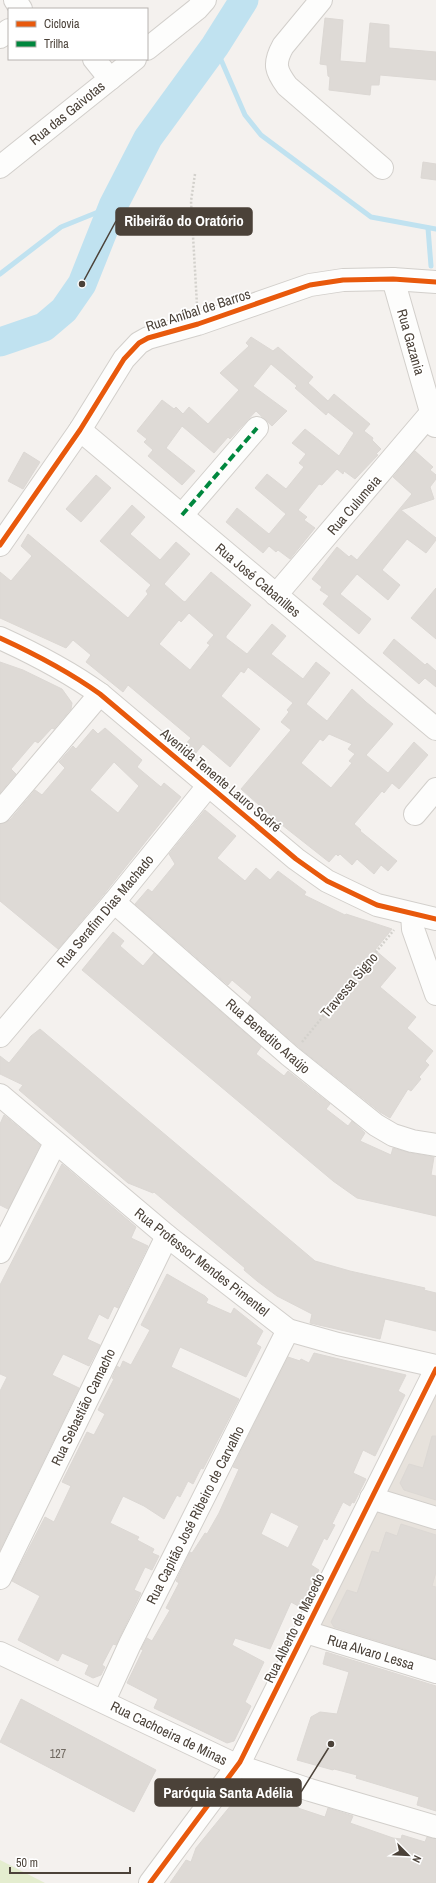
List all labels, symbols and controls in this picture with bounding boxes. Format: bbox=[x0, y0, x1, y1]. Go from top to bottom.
legend bbox=[8, 8, 148, 60]
text: Ciclovia bbox=[44, 16, 80, 32]
text: Trilha bbox=[44, 36, 69, 52]
street label: Rua das Gaivotas bbox=[26, 77, 109, 149]
callout: Ribeirão do Oratório bbox=[116, 208, 252, 235]
text: Ribeirão do Oratório bbox=[124, 210, 244, 231]
street label: Rua Aníbal de Barros bbox=[143, 285, 253, 335]
street label: Rua Gazania bbox=[393, 307, 429, 378]
street label: Rua Culumeia bbox=[323, 471, 385, 539]
street label: Rua José Cabanilles bbox=[212, 539, 305, 621]
street label: Avenida Tenente Lauro Sodré bbox=[156, 724, 285, 836]
street label: Rua Serafim Dias Machado bbox=[53, 851, 157, 971]
street label: Travessa Signo bbox=[316, 949, 382, 1021]
street label: Rua Benedito Araújo bbox=[222, 994, 314, 1078]
street label: Rua Professor Mendes Pimentel bbox=[131, 1204, 273, 1320]
street label: Rua Sebastião Camacho bbox=[47, 1345, 119, 1469]
street label: Rua Capitão José Ribeiro de Carvalho bbox=[142, 1423, 248, 1607]
street label: Rua Alberto de Macedo bbox=[260, 1570, 328, 1686]
street label: Rua Alvaro Lessa bbox=[325, 1630, 417, 1674]
street label: Rua Cachoeira de Minas bbox=[108, 1697, 231, 1769]
house number: 127 bbox=[50, 1746, 67, 1762]
callout: Paróquia Santa Adélia bbox=[155, 1779, 301, 1806]
text: Paróquia Santa Adélia bbox=[163, 1782, 293, 1803]
north arrow bbox=[388, 1835, 428, 1875]
scale bar bbox=[10, 1849, 130, 1875]
text: N bbox=[409, 1853, 425, 1865]
text: 50 m bbox=[16, 1855, 38, 1871]

